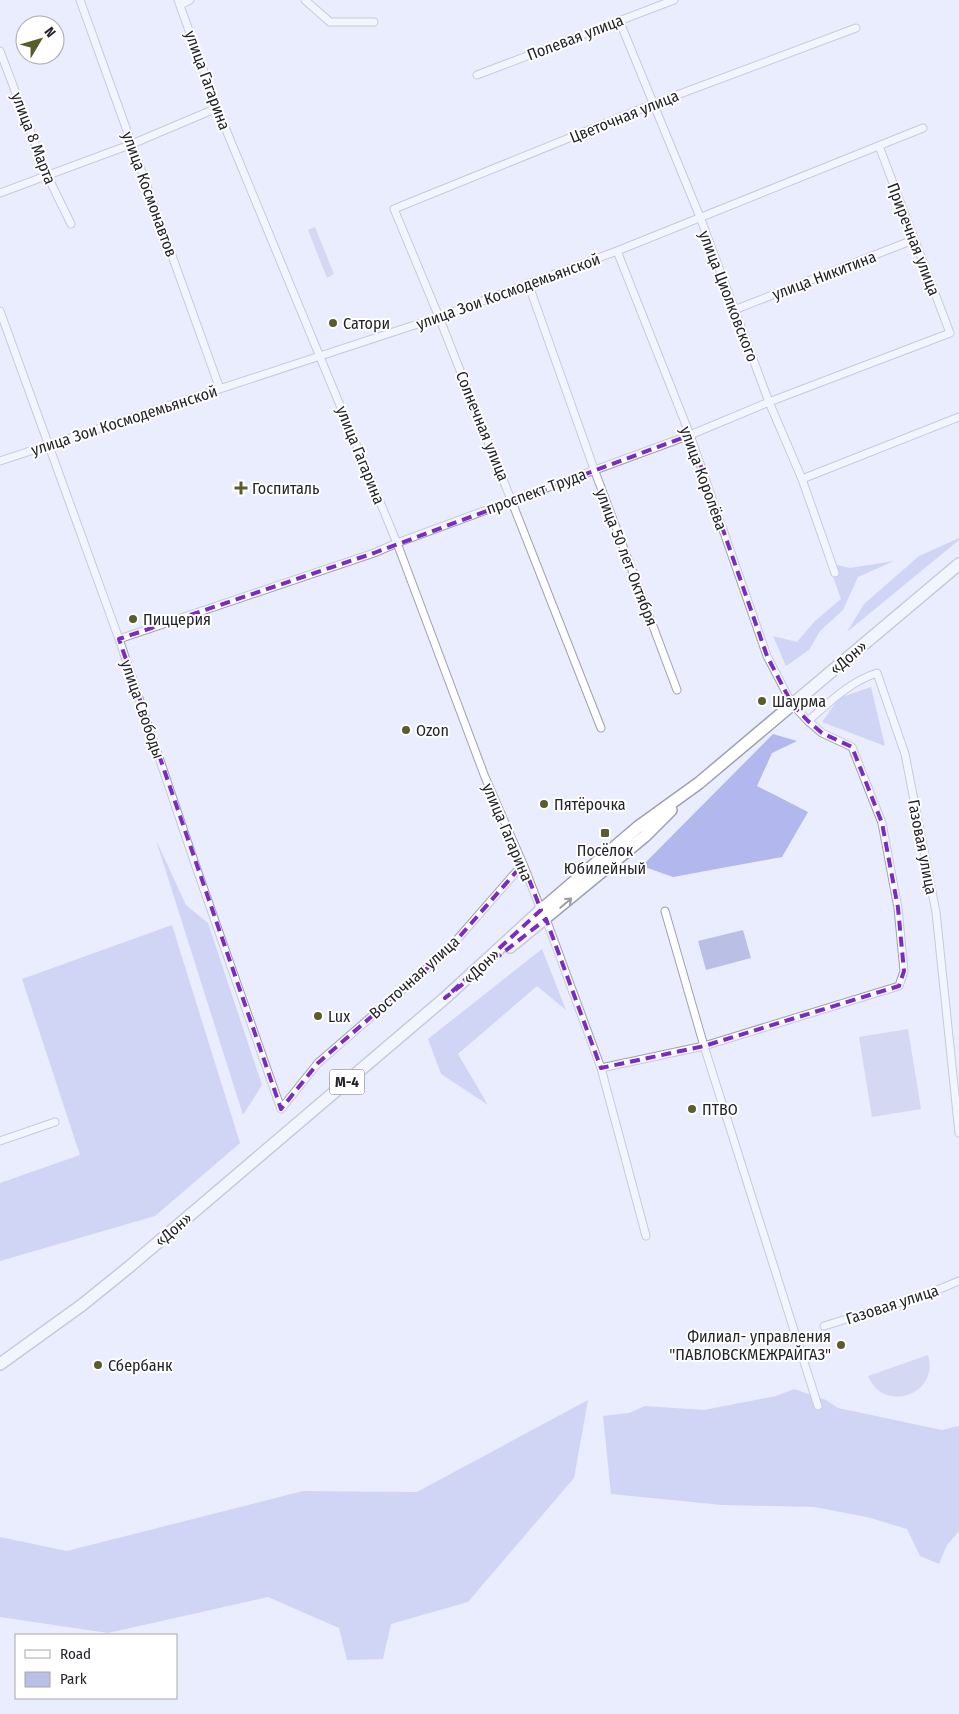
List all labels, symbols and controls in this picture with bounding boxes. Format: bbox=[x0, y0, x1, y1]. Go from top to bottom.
street label: Полевая улица bbox=[524, 10, 626, 65]
north arrow bbox=[15, 15, 65, 65]
text: N bbox=[41, 24, 59, 41]
street label: улица Гагарина bbox=[181, 28, 234, 133]
street label: Цветочная улица bbox=[567, 86, 682, 147]
street label: улица 8 Марта bbox=[7, 90, 60, 187]
street label: улица Космонавтов bbox=[118, 129, 181, 260]
street label: Приречная улица bbox=[883, 180, 944, 298]
street label: улица Циолковского bbox=[695, 228, 762, 365]
street label: улица Никитина bbox=[770, 247, 879, 304]
street label: улица Зои Космодемьянской bbox=[414, 249, 603, 334]
place label: Сатори bbox=[343, 314, 390, 333]
marker: Сатори bbox=[327, 317, 339, 329]
street label: Солнечная улица bbox=[452, 368, 513, 484]
street label: улица Зои Космодемьянской bbox=[29, 381, 220, 460]
street label: улица Гагарина bbox=[332, 403, 389, 507]
street label: улица Королёва bbox=[676, 424, 731, 533]
street label: проспект Труда bbox=[484, 465, 589, 518]
place label: Госпиталь bbox=[252, 479, 320, 498]
marker: Госпиталь bbox=[234, 481, 248, 495]
street label: улица 50 лет Октября bbox=[592, 486, 661, 629]
place label: Пиццерия bbox=[143, 610, 211, 629]
marker: Пиццерия bbox=[127, 613, 139, 625]
street label: «Дон» bbox=[826, 636, 871, 678]
street label: улица Свободы bbox=[117, 657, 168, 761]
place label: Шаурма bbox=[772, 692, 826, 711]
marker: Шаурма bbox=[756, 695, 768, 707]
place label: Ozon bbox=[416, 721, 449, 740]
marker: Ozon bbox=[400, 724, 412, 736]
street label: улица Гагарина bbox=[478, 780, 537, 884]
place label: Пятёрочка bbox=[554, 795, 626, 814]
marker: Пятёрочка bbox=[538, 798, 550, 810]
street label: Газовая улица bbox=[904, 798, 941, 896]
marker: Посёлок Юбилейный bbox=[599, 827, 611, 839]
place label: Посёлок Юбилейный bbox=[564, 841, 646, 878]
one-way arrow bbox=[559, 897, 572, 908]
street label: Восточная улица bbox=[365, 932, 463, 1023]
street label: «Дон» bbox=[459, 945, 504, 988]
place label: Lux bbox=[328, 1007, 350, 1026]
marker: Lux bbox=[312, 1010, 324, 1022]
road number: М-4 bbox=[330, 1070, 364, 1094]
place label: ПТВО bbox=[702, 1100, 738, 1119]
marker: ПТВО bbox=[686, 1103, 698, 1115]
street label: «Дон» bbox=[151, 1208, 196, 1250]
street label: Газовая улица bbox=[843, 1280, 941, 1328]
place label: Филиал- управления "ПАВЛОВСКМЕЖРАЙГАЗ" bbox=[669, 1327, 831, 1364]
marker: Филиал- управления "ПАВЛОВСКМЕЖРАЙГАЗ" bbox=[835, 1339, 847, 1351]
place label: Сбербанк bbox=[108, 1356, 173, 1375]
marker: Сбербанк bbox=[92, 1359, 104, 1371]
legend bbox=[15, 1634, 178, 1699]
text: Road bbox=[60, 1645, 91, 1663]
text: Park bbox=[60, 1670, 87, 1688]

